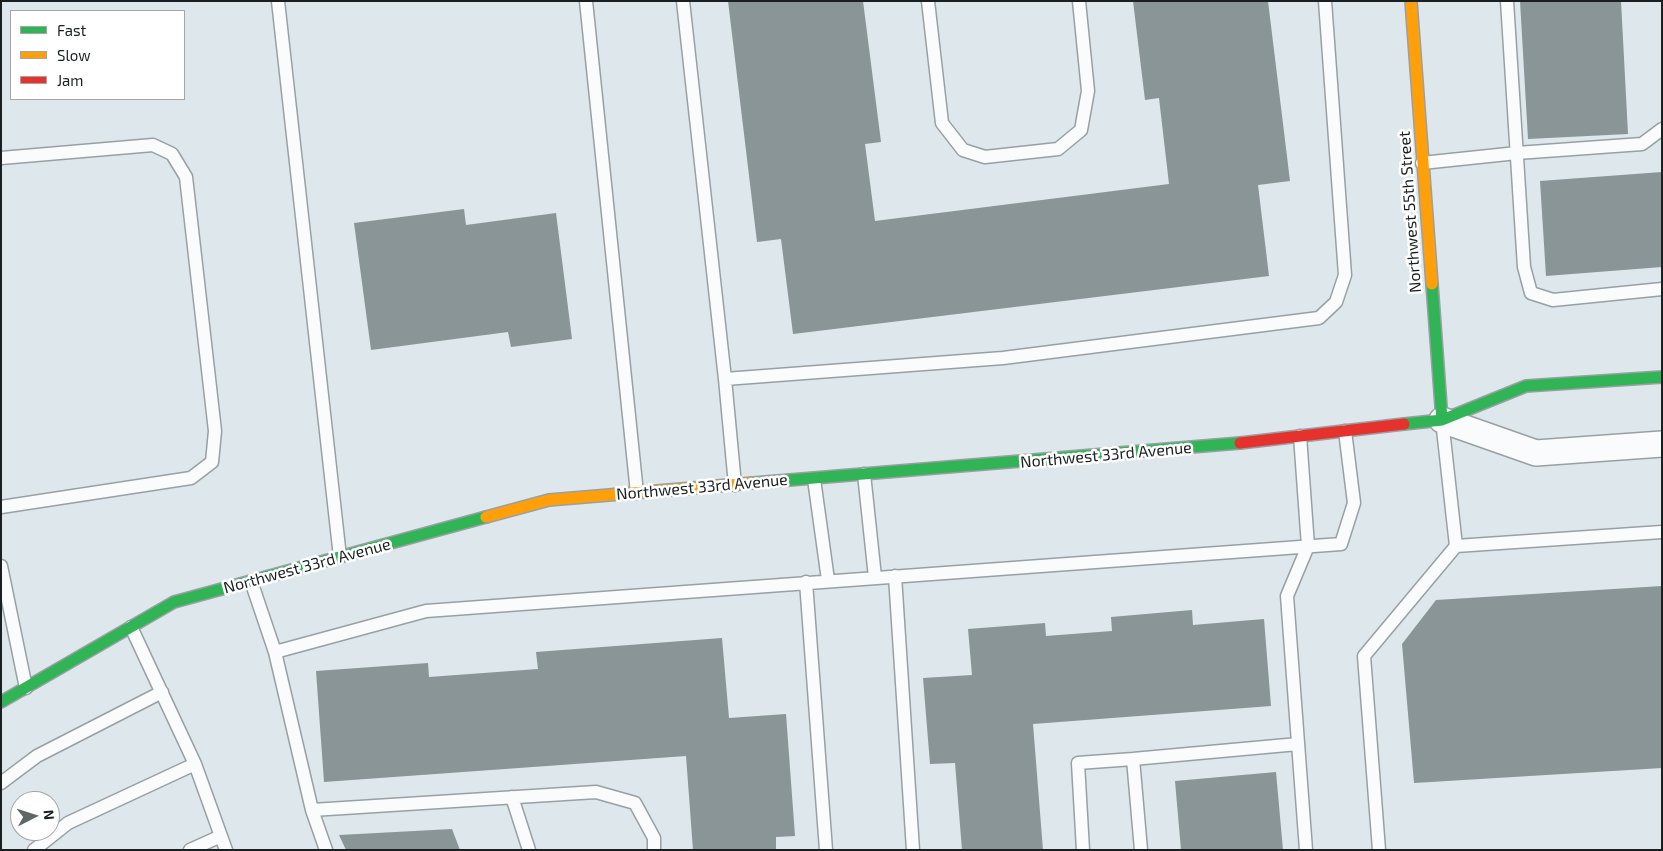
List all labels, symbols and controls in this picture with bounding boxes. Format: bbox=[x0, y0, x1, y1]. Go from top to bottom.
legend bbox=[10, 10, 185, 100]
text: Fast bbox=[57, 21, 86, 39]
text: Slow bbox=[57, 46, 91, 64]
text: Jam bbox=[57, 71, 83, 89]
street label: Northwest 55th Street bbox=[1395, 130, 1425, 294]
street label: Northwest 33rd Avenue bbox=[1019, 438, 1193, 472]
street label: Northwest 33rd Avenue bbox=[615, 470, 789, 504]
street label: Northwest 33rd Avenue bbox=[221, 534, 393, 598]
north arrow bbox=[10, 791, 60, 841]
text: N bbox=[41, 809, 58, 821]

